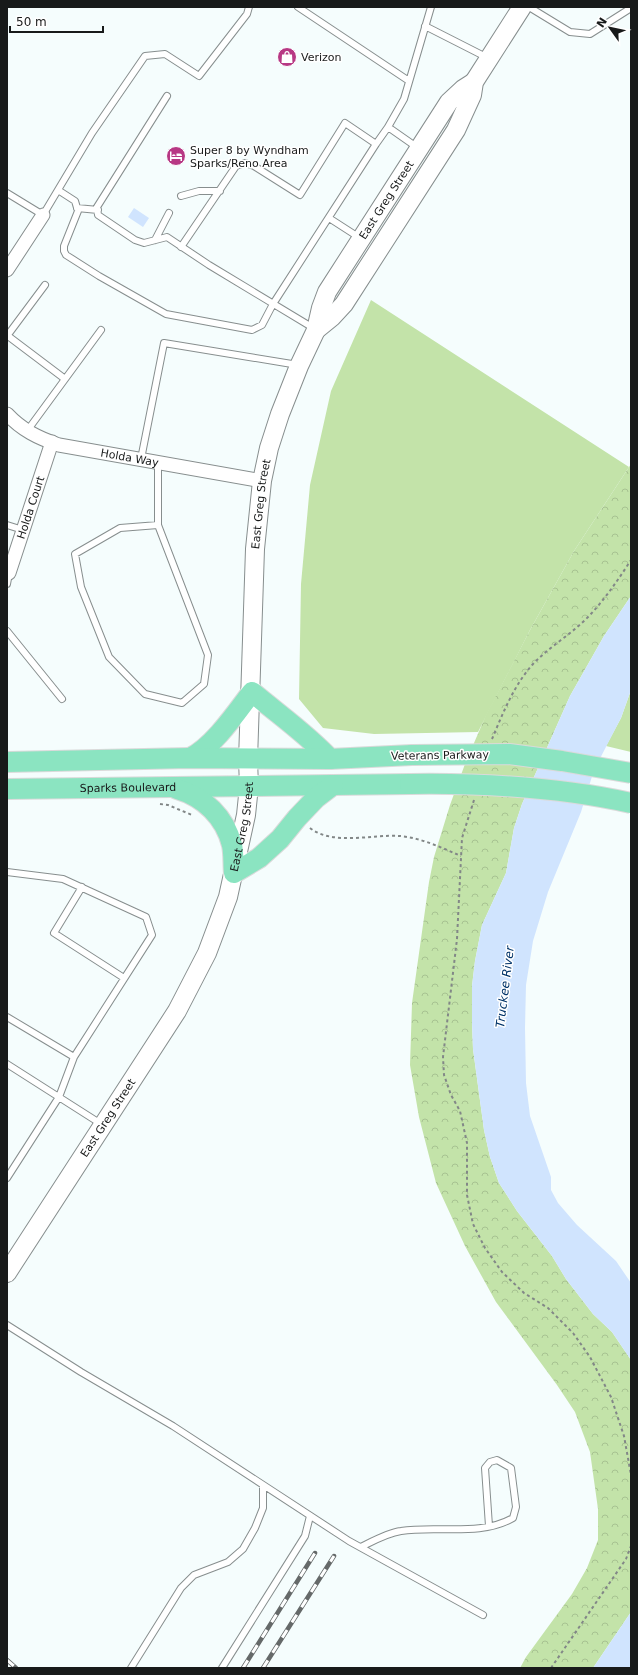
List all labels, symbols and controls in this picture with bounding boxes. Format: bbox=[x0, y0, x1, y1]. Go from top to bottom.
scale bar bbox=[10, 8, 103, 34]
north arrow bbox=[590, 8, 630, 48]
text: 50 m bbox=[16, 15, 47, 29]
text: N bbox=[594, 15, 610, 30]
shop icon: Verizon bbox=[276, 46, 298, 68]
place label: Verizon bbox=[301, 51, 342, 64]
place label: Super 8 by Wyndham Sparks/Reno Area bbox=[190, 144, 309, 170]
hotel icon: Super 8 by Wyndham Sparks/Reno Area bbox=[165, 145, 187, 167]
street label: East Greg Street bbox=[357, 158, 417, 242]
street label: Holda Way bbox=[100, 446, 160, 470]
street label: East Greg Street bbox=[249, 457, 274, 550]
street label: Holda Court bbox=[15, 474, 48, 541]
street label: Veterans Parkway bbox=[391, 748, 490, 763]
street label: Sparks Boulevard bbox=[80, 781, 176, 795]
street label: East Greg Street bbox=[228, 781, 256, 873]
water label: Truckee River bbox=[493, 944, 517, 1029]
street label: East Greg Street bbox=[78, 1076, 139, 1160]

